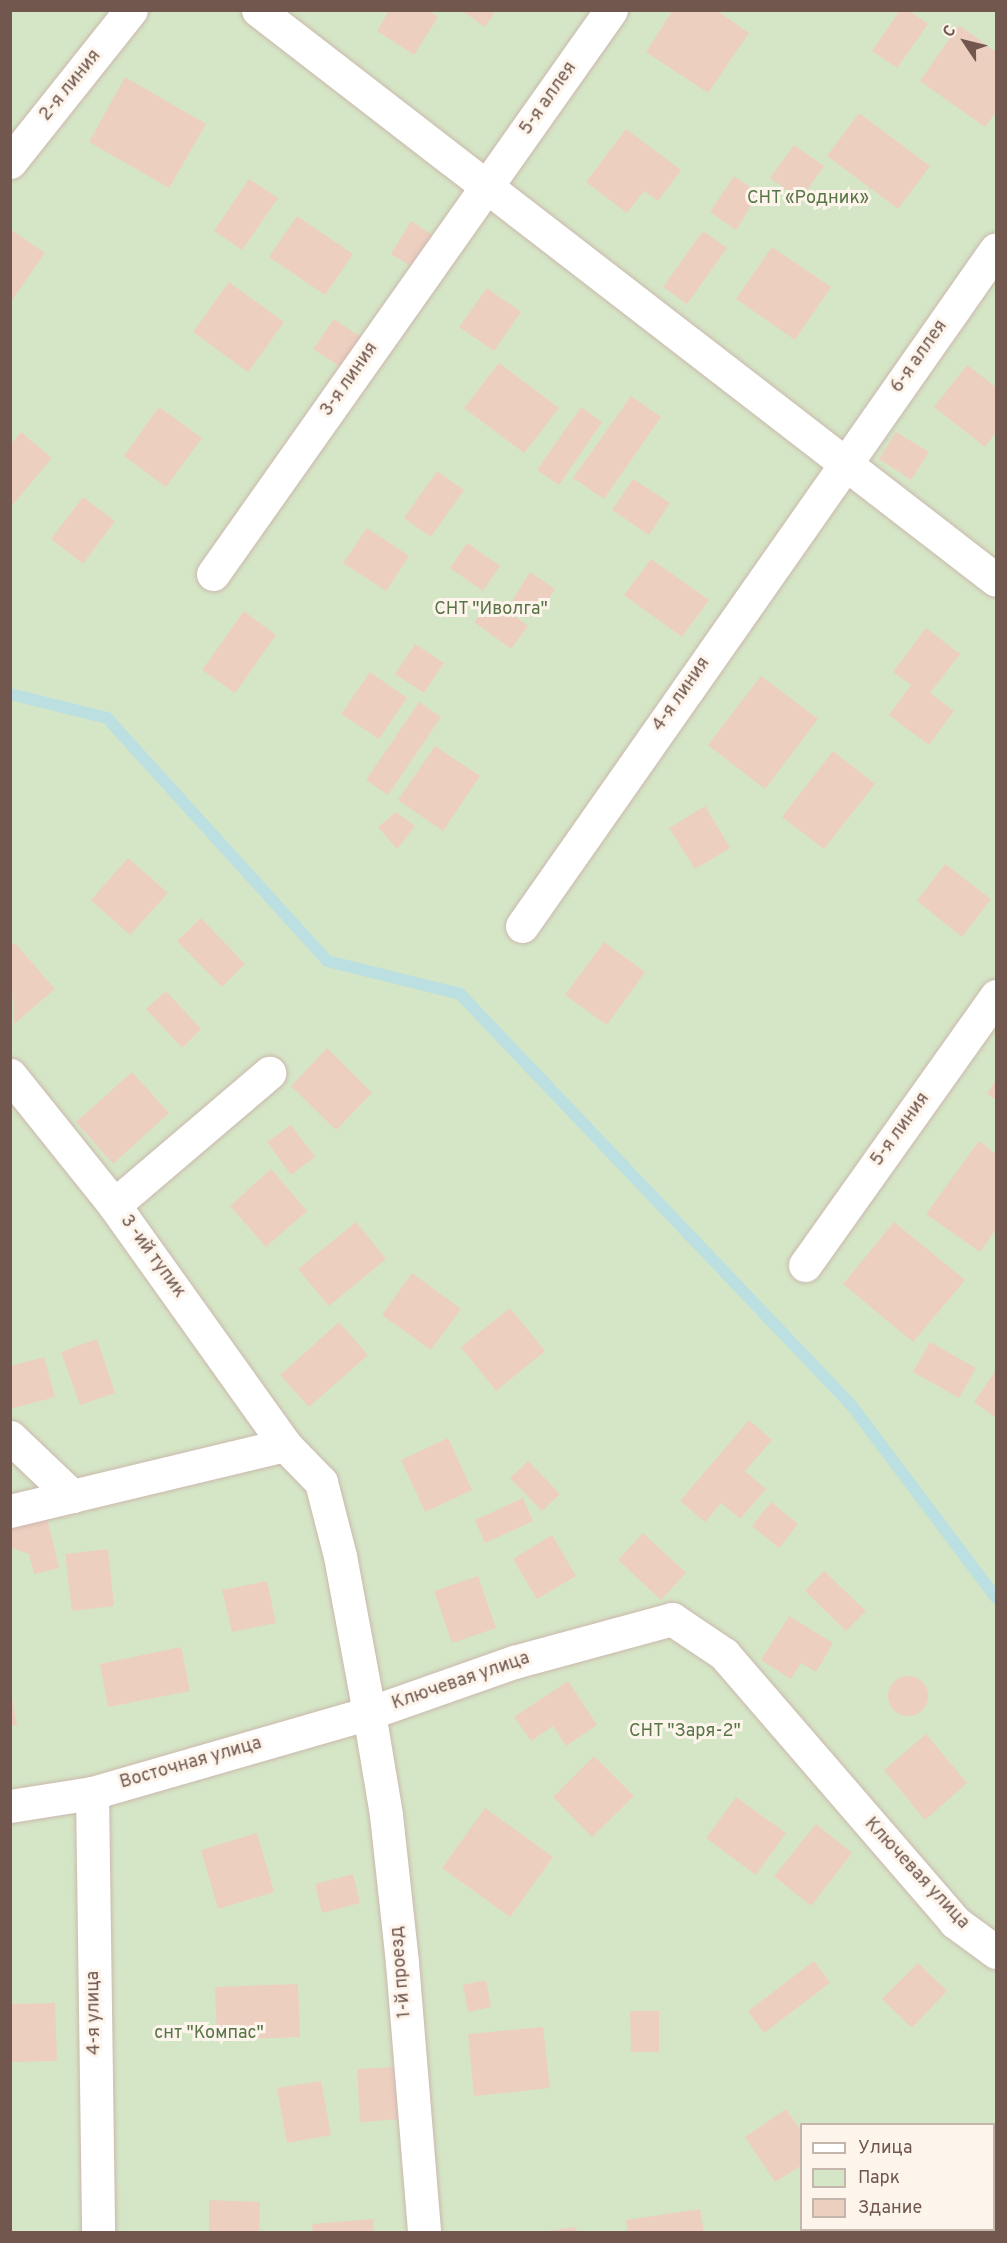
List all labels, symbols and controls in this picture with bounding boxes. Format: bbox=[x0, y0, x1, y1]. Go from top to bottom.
north arrow bbox=[935, 12, 995, 72]
text: С bbox=[939, 22, 961, 42]
street label: 2-я линия bbox=[36, 46, 106, 126]
street label: 5-я аллея bbox=[516, 58, 582, 140]
park label: СНТ «Родник» bbox=[747, 188, 869, 210]
street label: 6-я аллея bbox=[887, 317, 953, 397]
street label: 3-я линия bbox=[317, 339, 383, 421]
park label: СНТ "Иволга" bbox=[434, 599, 548, 621]
street label: 4-я линия bbox=[649, 654, 715, 736]
street label: 5-я линия bbox=[867, 1089, 935, 1171]
street label: 3 -ий тупик bbox=[115, 1211, 189, 1303]
street label: Ключевая улица bbox=[389, 1648, 533, 1716]
park label: СНТ "Заря-2" bbox=[629, 1721, 741, 1743]
street label: Восточная улица bbox=[118, 1733, 264, 1795]
street label: Ключевая улица bbox=[859, 1814, 973, 1934]
street label: 1-й проезд bbox=[387, 1925, 417, 2019]
street label: 4-я улица bbox=[83, 1971, 107, 2055]
park label: снт "Компас" bbox=[154, 2023, 264, 2045]
legend bbox=[800, 2123, 995, 2231]
text: Улица bbox=[858, 2137, 912, 2160]
text: Парк bbox=[858, 2167, 900, 2190]
text: Здание bbox=[858, 2197, 922, 2220]

